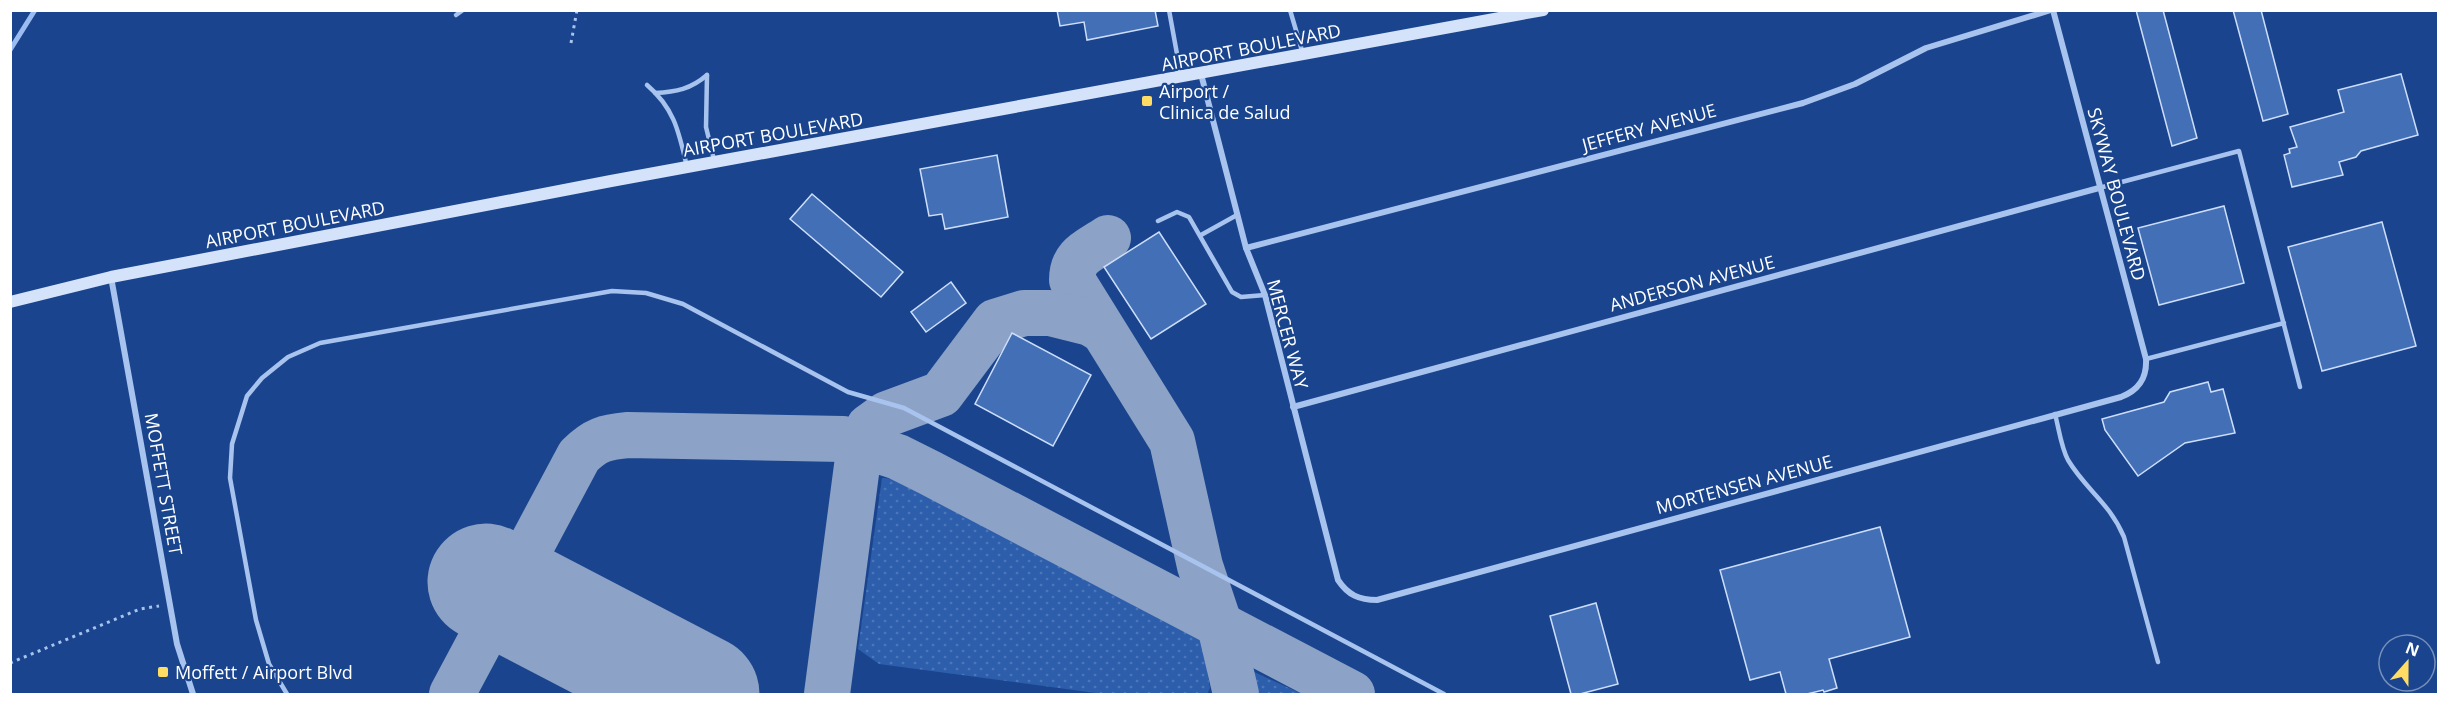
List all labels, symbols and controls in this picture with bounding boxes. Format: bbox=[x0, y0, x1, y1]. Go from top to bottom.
street label: AIRPORT BOULEVARD bbox=[1159, 18, 1343, 76]
place label: Airport / Clinica de Salud bbox=[1159, 79, 1291, 124]
marker: Airport / Clinica de Salud bbox=[1140, 94, 1154, 108]
street label: JEFFERY AVENUE bbox=[1577, 98, 1719, 157]
street label: SKYWAY BOULEVARD bbox=[2082, 105, 2152, 283]
street label: AIRPORT BOULEVARD bbox=[681, 106, 865, 162]
street label: AIRPORT BOULEVARD bbox=[203, 195, 387, 253]
street label: ANDERSON AVENUE bbox=[1607, 249, 1777, 317]
street label: MERCER WAY bbox=[1262, 277, 1314, 392]
street label: MOFFETT STREET bbox=[140, 411, 188, 557]
street label: MORTENSEN AVENUE bbox=[1653, 449, 1835, 519]
north arrow bbox=[2377, 633, 2437, 693]
text: N bbox=[2402, 636, 2422, 662]
place label: Moffett / Airport Blvd bbox=[175, 660, 353, 684]
marker: Moffett / Airport Blvd bbox=[156, 665, 170, 679]

